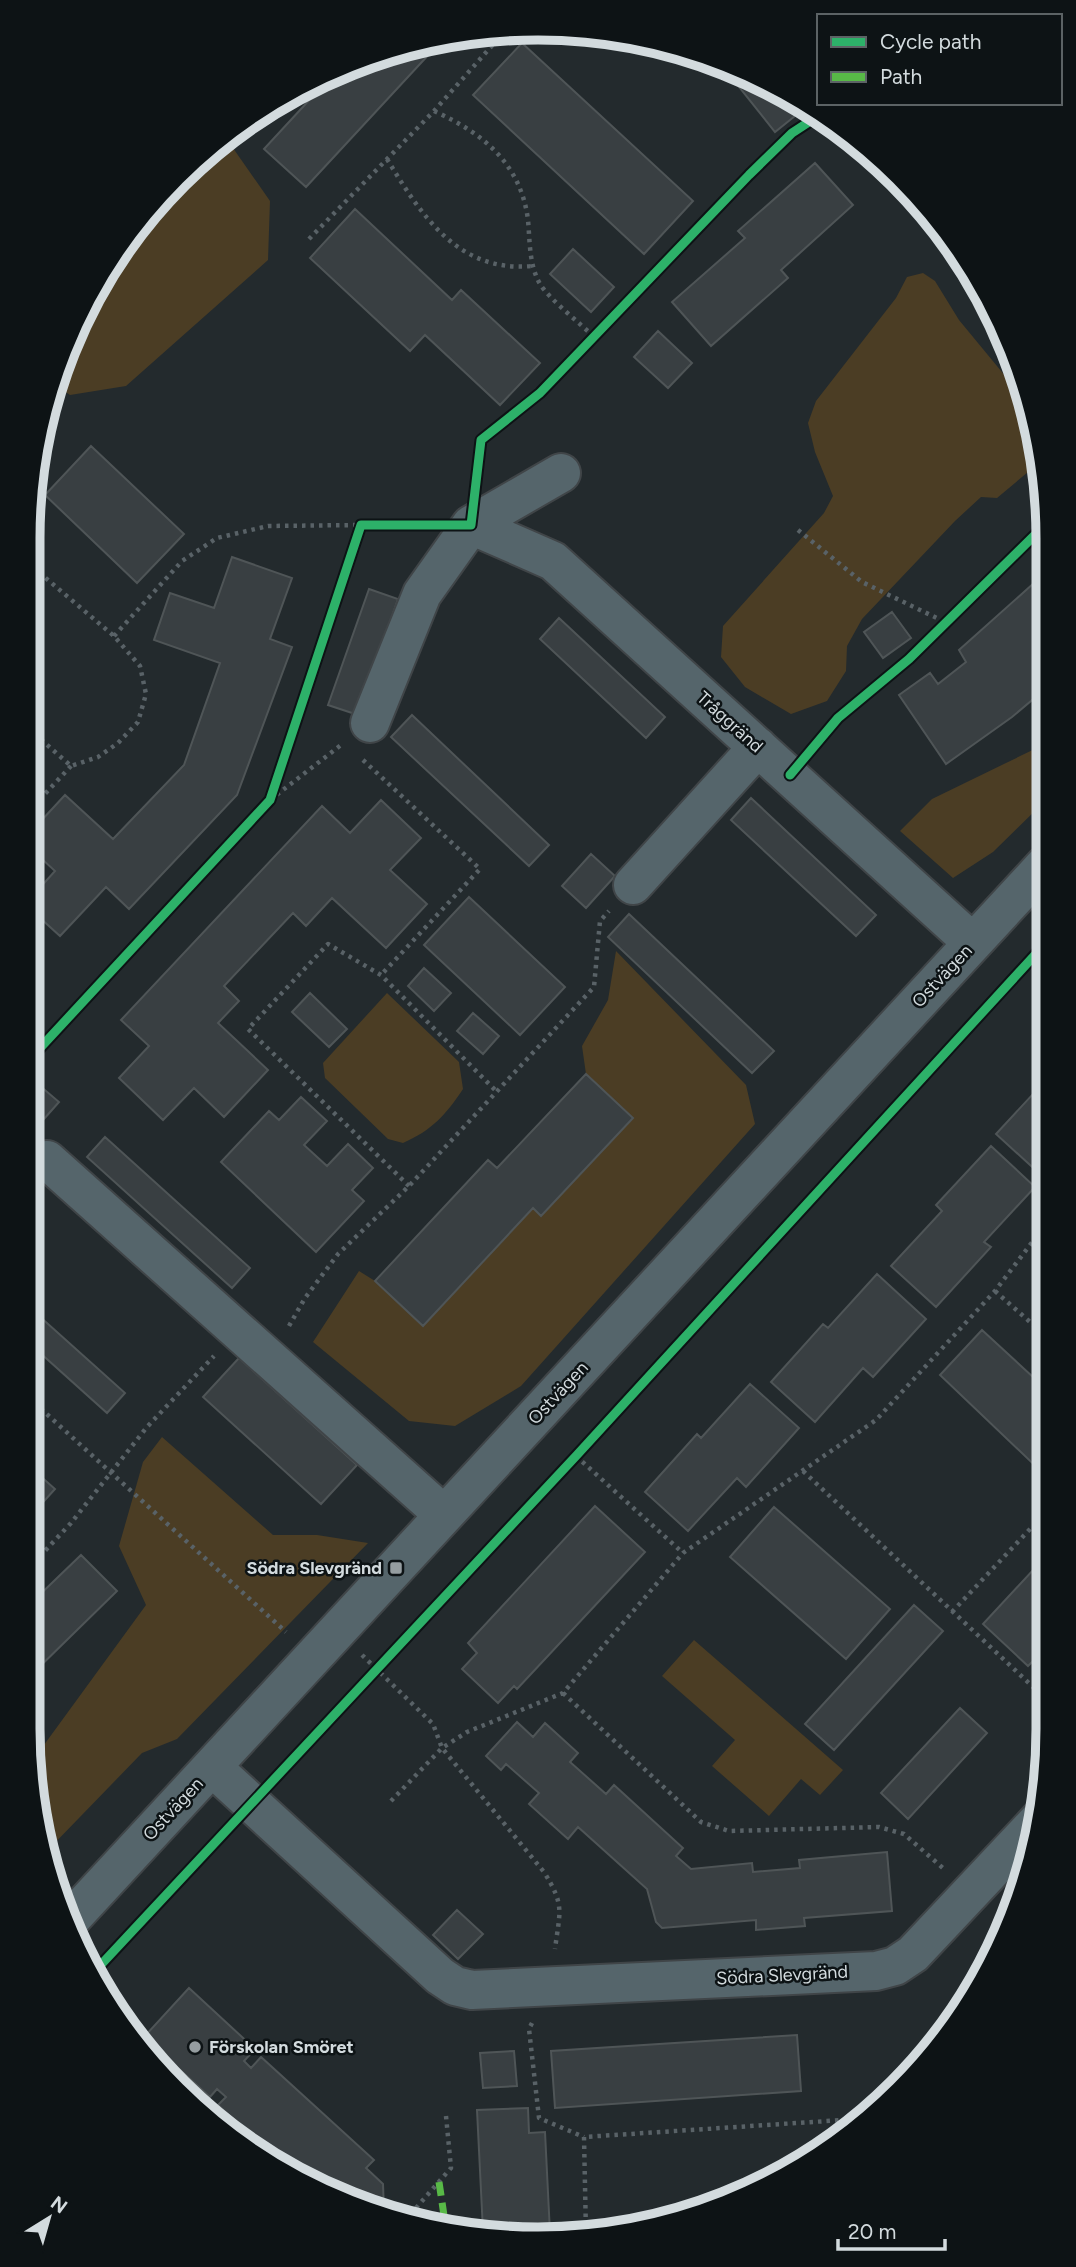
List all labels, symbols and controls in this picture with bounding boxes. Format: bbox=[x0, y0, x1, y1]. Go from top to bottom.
legend bbox=[817, 14, 1062, 105]
text: Cycle path bbox=[880, 29, 981, 54]
text: Path bbox=[880, 64, 922, 89]
street label: Tråggränd bbox=[692, 687, 768, 757]
street label: Ostvägen bbox=[907, 940, 977, 1012]
street label: Ostvägen bbox=[523, 1357, 593, 1429]
place label: Södra Slevgränd bbox=[246, 1557, 382, 1579]
marker: Södra Slevgränd bbox=[388, 1560, 404, 1576]
street label: Ostvägen bbox=[138, 1773, 208, 1845]
street label: Södra Slevgränd bbox=[716, 1961, 848, 1989]
place label: Förskolan Smöret bbox=[209, 2036, 354, 2058]
marker: Förskolan Smöret bbox=[187, 2039, 203, 2055]
north arrow bbox=[14, 2183, 84, 2253]
text: N bbox=[46, 2191, 72, 2218]
scale bar bbox=[838, 2208, 945, 2252]
text: 20 m bbox=[848, 2219, 896, 2244]

